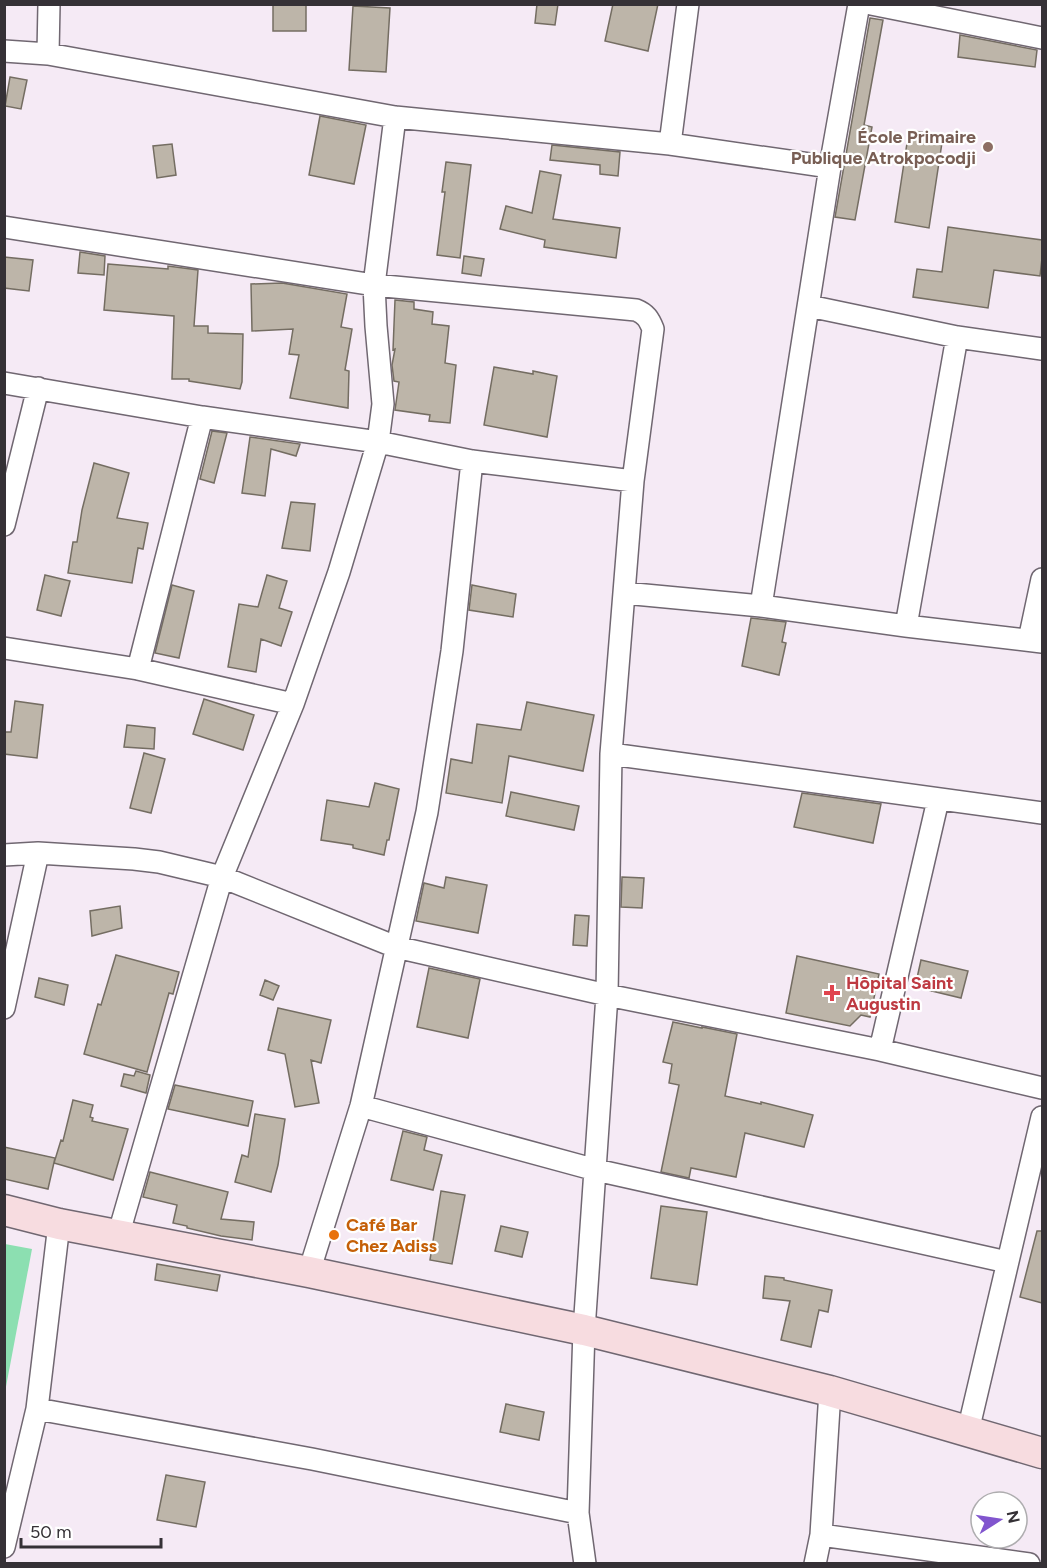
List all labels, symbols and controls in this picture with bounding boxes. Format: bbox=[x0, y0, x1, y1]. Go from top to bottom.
place label: École Primaire Publique Atrokpocodji bbox=[791, 126, 976, 169]
marker: École Primaire Publique Atrokpocodji bbox=[981, 140, 995, 154]
place label: Hôpital Saint Augustin bbox=[846, 972, 954, 1015]
marker: Hôpital Saint Augustin bbox=[823, 984, 841, 1002]
place label: Café Bar Chez Adiss bbox=[346, 1214, 438, 1257]
marker: Café Bar Chez Adiss bbox=[327, 1228, 341, 1242]
north arrow bbox=[969, 1490, 1029, 1550]
text: N bbox=[1003, 1509, 1024, 1525]
scale bar bbox=[21, 1511, 160, 1549]
text: 50 m bbox=[30, 1521, 72, 1543]

